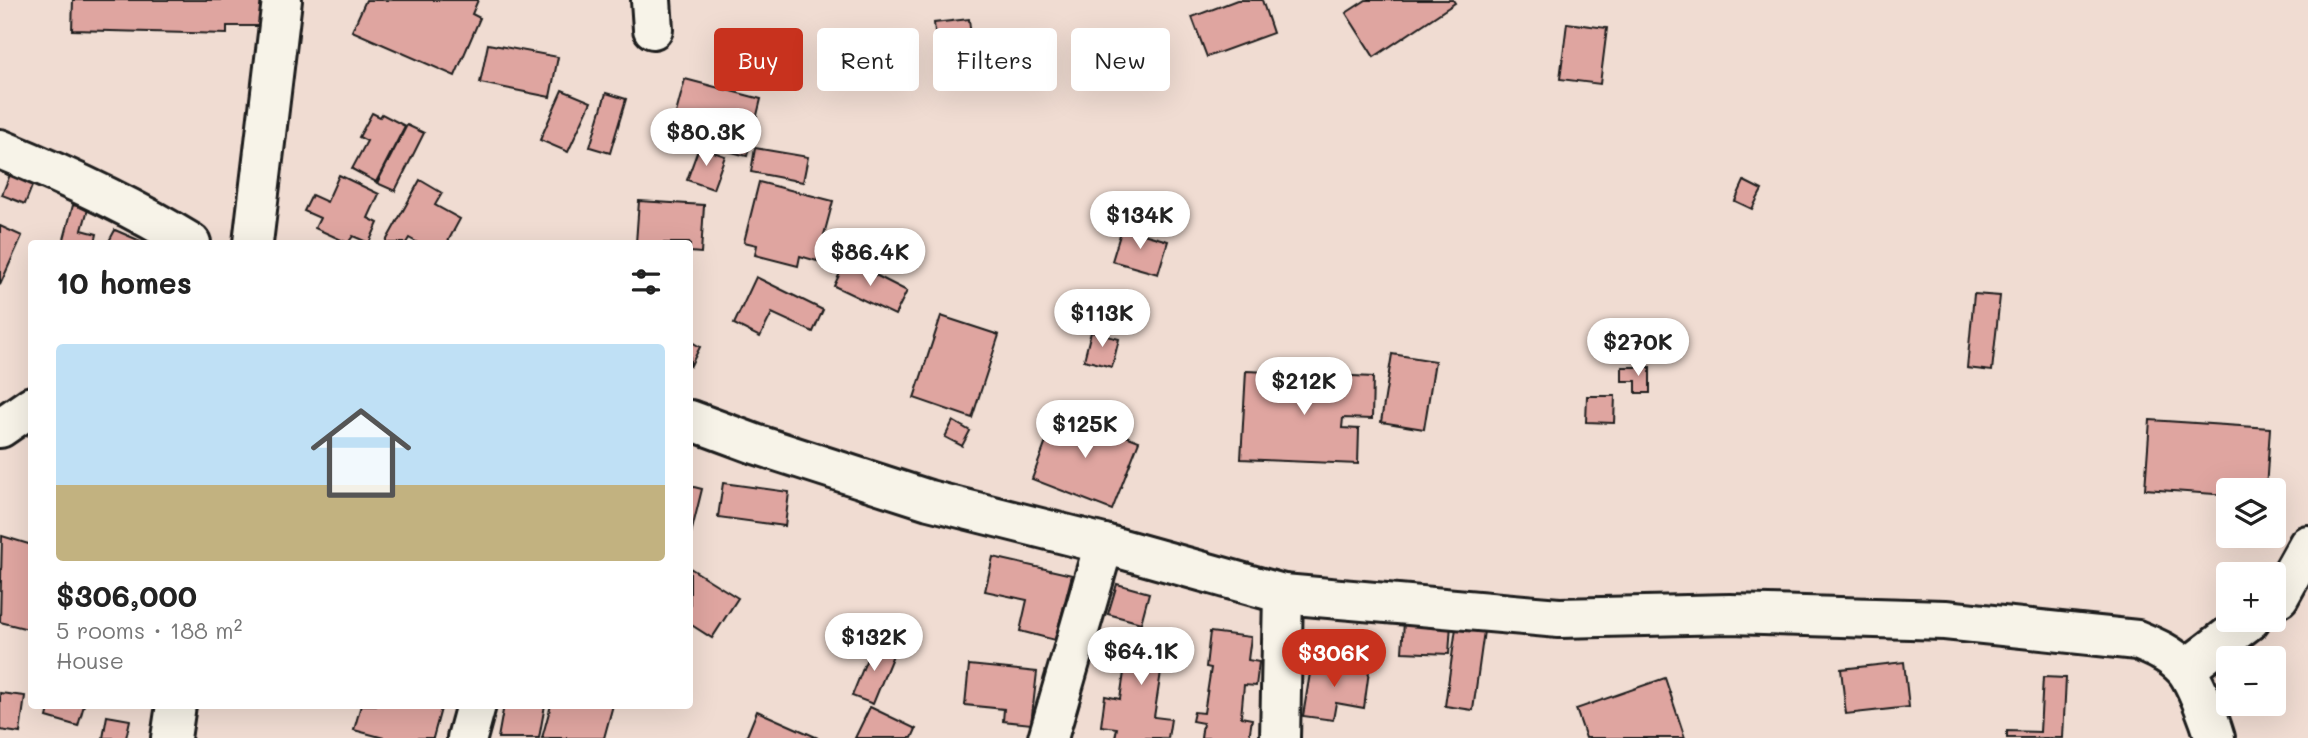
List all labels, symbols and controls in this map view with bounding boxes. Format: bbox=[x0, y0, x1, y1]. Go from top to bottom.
chip: Buy bbox=[714, 28, 803, 91]
chip: Rent bbox=[817, 28, 919, 91]
chip: Filters bbox=[933, 28, 1057, 91]
chip: New bbox=[1071, 28, 1170, 91]
pin: $80.3K bbox=[649, 108, 763, 168]
text: $80.3K bbox=[666, 116, 746, 146]
pin: $134K bbox=[1091, 191, 1189, 251]
text: $134K bbox=[1106, 199, 1174, 229]
pin: $86.4K bbox=[813, 229, 927, 288]
text: $86.4K bbox=[830, 236, 910, 266]
text: 10 homes bbox=[56, 262, 192, 302]
icon: filters bbox=[627, 263, 665, 301]
pin: $113K bbox=[1053, 290, 1151, 349]
text: $113K bbox=[1070, 297, 1134, 327]
pin: $270K bbox=[1589, 318, 1687, 378]
text: $270K bbox=[1603, 326, 1673, 356]
pin: $212K bbox=[1255, 358, 1353, 417]
text: $212K bbox=[1271, 365, 1337, 395]
icon: home bbox=[298, 390, 424, 516]
pin: $125K bbox=[1036, 400, 1134, 460]
text: $125K bbox=[1052, 408, 1118, 438]
map controls bbox=[2216, 478, 2286, 716]
button: layers bbox=[2216, 478, 2286, 548]
button: + bbox=[2216, 562, 2286, 632]
text: $306,000 bbox=[56, 575, 197, 615]
pin: $132K bbox=[825, 614, 923, 673]
text: 5 rooms · 188 m² bbox=[56, 615, 242, 645]
text: $132K bbox=[841, 621, 907, 651]
pin: $64.1K bbox=[1084, 628, 1198, 687]
pin: $306K bbox=[1285, 630, 1383, 689]
text: $64.1K bbox=[1103, 635, 1179, 665]
text: $306K bbox=[1298, 637, 1370, 667]
text: House bbox=[56, 645, 124, 675]
button: − bbox=[2216, 646, 2286, 716]

